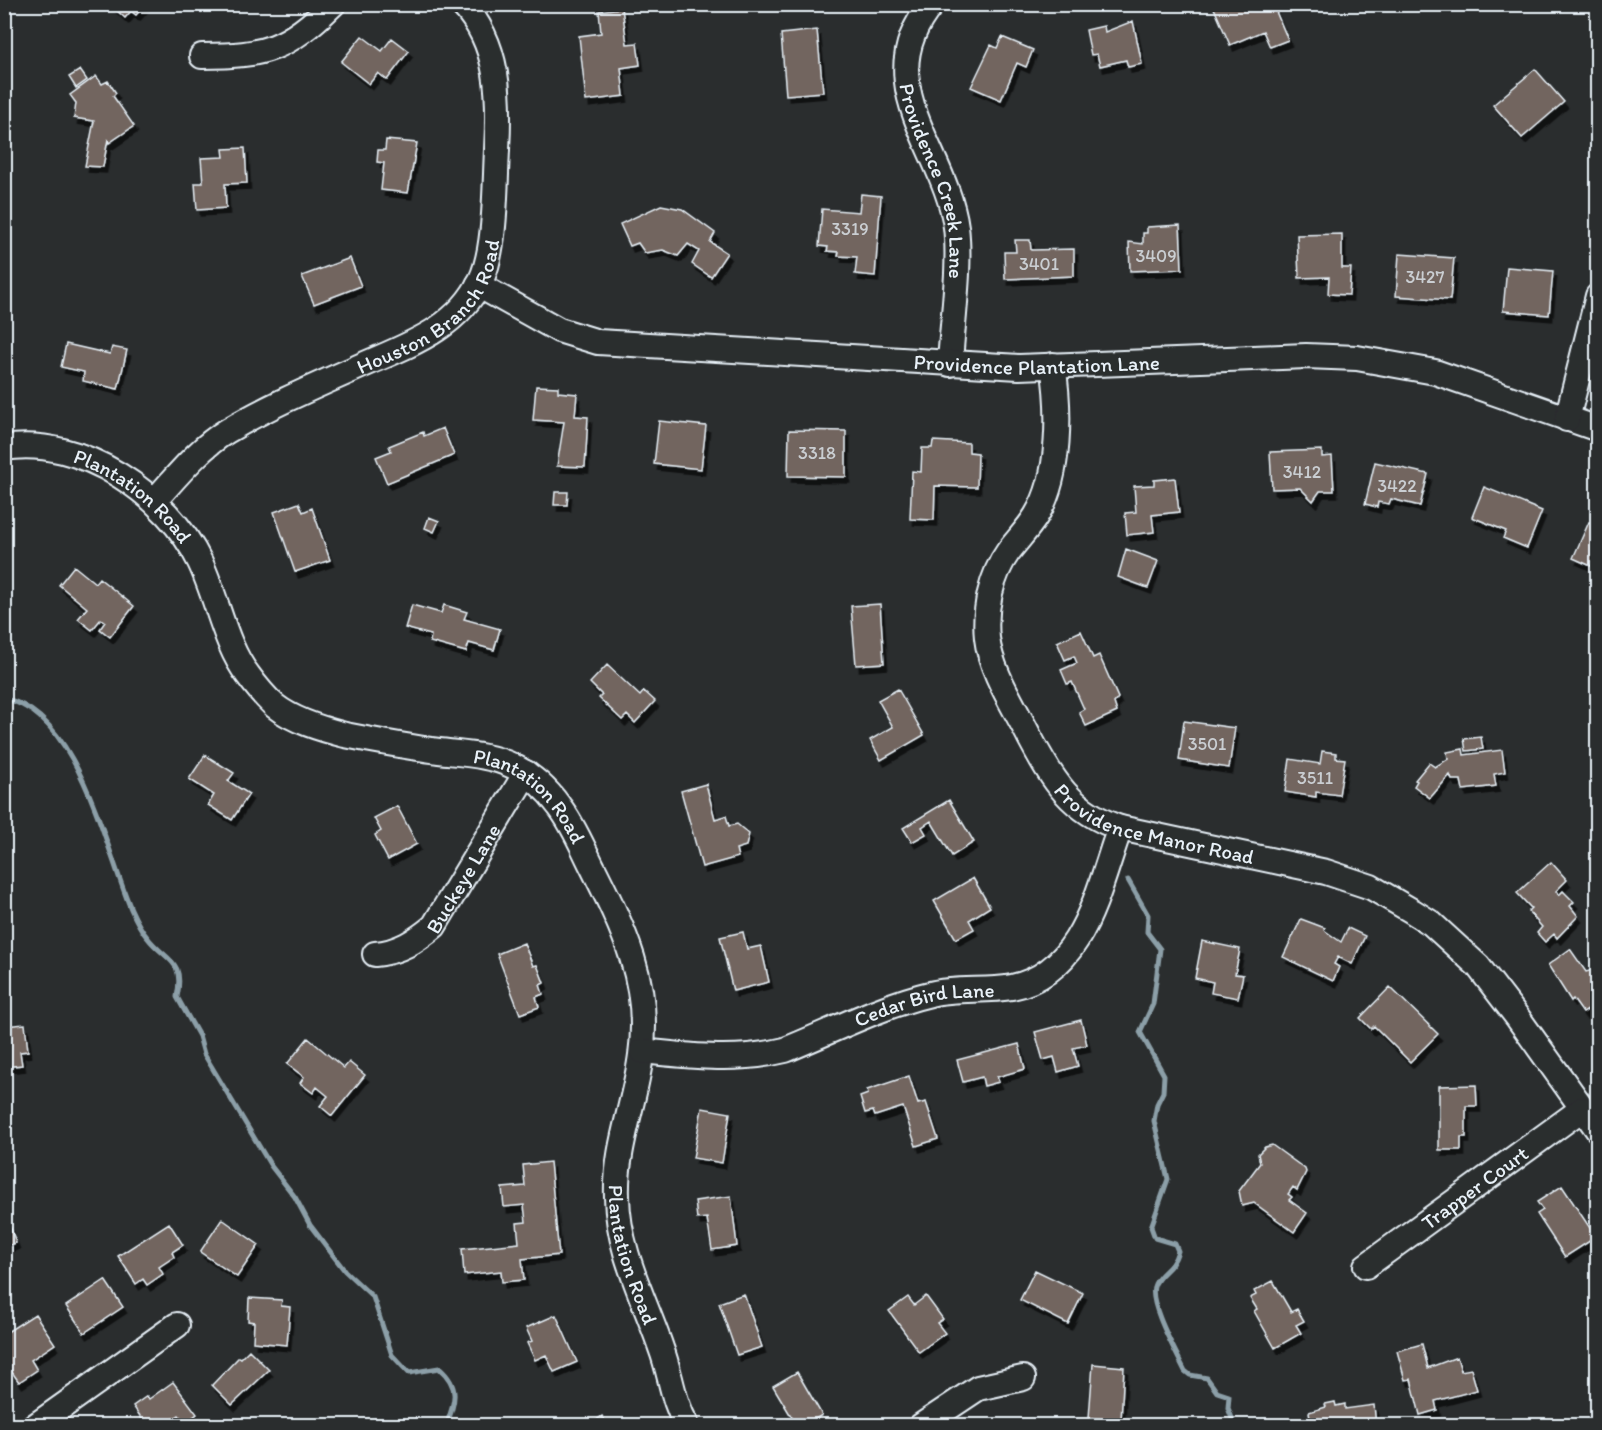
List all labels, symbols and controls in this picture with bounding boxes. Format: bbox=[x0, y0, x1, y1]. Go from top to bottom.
street label: Providence Creek Lane bbox=[895, 81, 970, 279]
house number: 3319 bbox=[831, 218, 869, 240]
street label: Houston Branch Road bbox=[353, 238, 504, 379]
house number: 3409 bbox=[1135, 245, 1177, 267]
house number: 3401 bbox=[1019, 253, 1059, 275]
house number: 3427 bbox=[1405, 266, 1445, 288]
street label: Providence Plantation Lane bbox=[913, 348, 1160, 380]
house number: 3318 bbox=[798, 442, 836, 464]
street label: Plantation Road bbox=[71, 443, 198, 548]
house number: 3412 bbox=[1283, 461, 1322, 483]
house number: 3422 bbox=[1377, 475, 1417, 497]
house number: 3501 bbox=[1188, 733, 1226, 755]
street label: Plantation Road bbox=[472, 743, 592, 848]
house number: 3511 bbox=[1297, 767, 1333, 789]
street label: Providence Manor Road bbox=[1050, 778, 1256, 869]
street label: Buckeye Lane bbox=[420, 819, 505, 938]
street label: Cedar Bird Lane bbox=[850, 977, 995, 1032]
street label: Trapper Court bbox=[1416, 1140, 1533, 1234]
street label: Plantation Road bbox=[604, 1185, 664, 1328]

